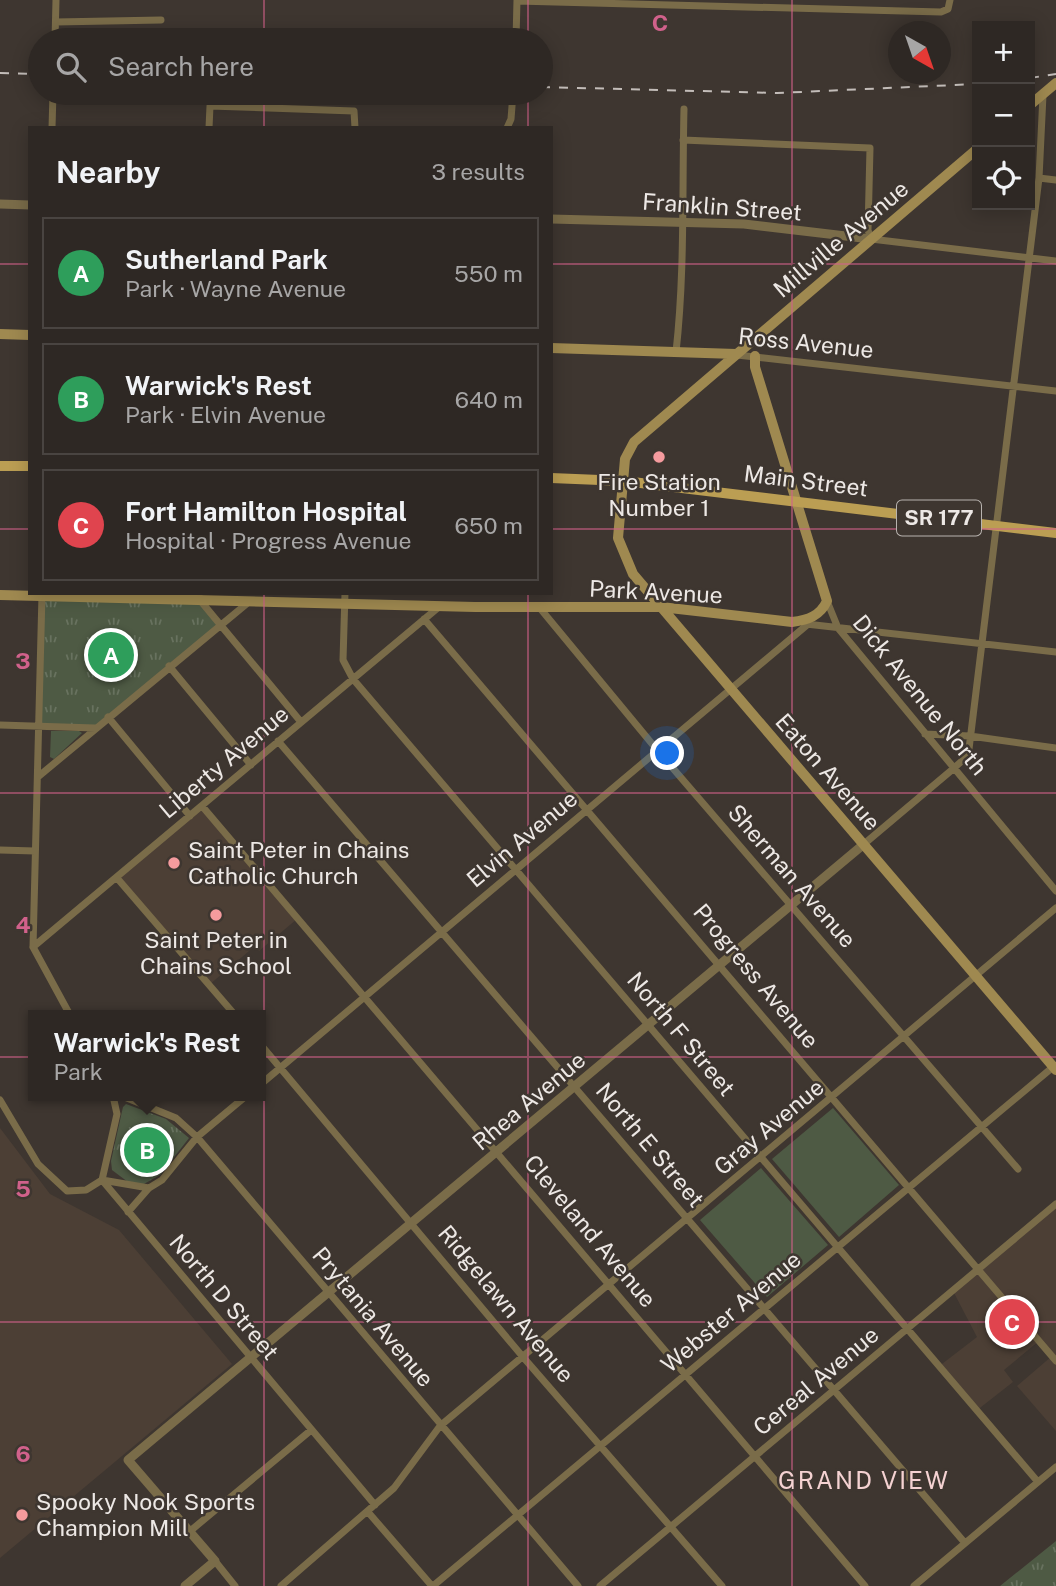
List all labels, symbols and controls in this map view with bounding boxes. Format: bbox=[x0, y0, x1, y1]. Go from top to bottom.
text: C bbox=[652, 9, 668, 36]
north arrow bbox=[888, 21, 951, 84]
map controls bbox=[972, 21, 1035, 210]
button: + bbox=[972, 21, 1035, 84]
search box bbox=[28, 28, 553, 105]
icon: search bbox=[52, 48, 90, 86]
text: Search here bbox=[108, 51, 254, 82]
button: − bbox=[972, 84, 1035, 147]
button: locate bbox=[972, 147, 1035, 210]
text: Nearby bbox=[56, 154, 160, 190]
text: 3 results bbox=[431, 158, 525, 185]
street label: Millville Avenue bbox=[768, 175, 913, 303]
street label: Franklin Street bbox=[641, 187, 803, 226]
text: Sutherland Park bbox=[125, 244, 328, 275]
text: A bbox=[73, 260, 89, 287]
text: 550 m bbox=[454, 260, 523, 287]
text: Park · Wayne Avenue bbox=[125, 275, 346, 302]
street label: Ross Avenue bbox=[737, 322, 875, 363]
text: Warwick's Rest bbox=[125, 370, 312, 401]
text: B bbox=[73, 386, 89, 413]
text: 640 m bbox=[455, 386, 523, 413]
text: Park · Elvin Avenue bbox=[125, 401, 326, 428]
marker: Fire Station Number 1 bbox=[651, 449, 667, 465]
street label: Main Street bbox=[742, 459, 870, 502]
place label: Fire Station Number 1 bbox=[597, 468, 721, 521]
text: Fort Hamilton Hospital bbox=[125, 496, 407, 527]
road number: SR 177 bbox=[897, 500, 981, 536]
text: C bbox=[73, 512, 89, 539]
text: 650 m bbox=[454, 512, 523, 539]
text: Hospital · Progress Avenue bbox=[125, 527, 411, 554]
street label: Park Avenue bbox=[589, 575, 723, 608]
street label: Dick Avenue North bbox=[848, 609, 993, 780]
pin: A bbox=[88, 629, 134, 681]
text: 3 bbox=[15, 647, 31, 674]
street label: Liberty Avenue bbox=[154, 700, 294, 823]
street label: Eaton Avenue bbox=[770, 708, 886, 836]
your location bbox=[650, 736, 684, 770]
street label: Elvin Avenue bbox=[461, 785, 582, 893]
street label: Sherman Avenue bbox=[723, 798, 862, 953]
place label: Saint Peter in Chains Catholic Church bbox=[188, 836, 410, 889]
marker: Saint Peter in Chains Catholic Church bbox=[166, 855, 182, 871]
street label: Progress Avenue bbox=[688, 898, 825, 1053]
marker: Saint Peter in Chains School bbox=[208, 907, 224, 923]
text: 4 bbox=[15, 911, 31, 938]
place label: Saint Peter in Chains School bbox=[140, 926, 292, 979]
street label: North F Street bbox=[622, 966, 741, 1101]
popup bbox=[28, 1010, 266, 1101]
text: Warwick's Rest bbox=[54, 1027, 240, 1058]
street label: Rhea Avenue bbox=[467, 1046, 591, 1156]
text: Park bbox=[54, 1058, 103, 1085]
street label: Gray Avenue bbox=[708, 1073, 829, 1180]
street label: North E Street bbox=[591, 1077, 710, 1212]
pin: B bbox=[124, 1124, 170, 1176]
street label: Cleveland Avenue bbox=[519, 1149, 662, 1312]
text: 5 bbox=[15, 1175, 31, 1202]
street label: Ridgelawn Avenue bbox=[433, 1220, 580, 1388]
street label: North D Street bbox=[164, 1228, 285, 1365]
street label: Prytania Avenue bbox=[307, 1241, 440, 1392]
street label: Webster Avenue bbox=[655, 1245, 806, 1378]
pin: C bbox=[989, 1296, 1035, 1348]
street label: Cereal Avenue bbox=[748, 1321, 884, 1441]
text: 6 bbox=[15, 1440, 31, 1467]
district label: GRAND VIEW bbox=[778, 1466, 950, 1494]
place label: Spooky Nook Sports Champion Mill bbox=[36, 1488, 255, 1541]
marker: Spooky Nook Sports Champion Mill bbox=[14, 1507, 30, 1523]

